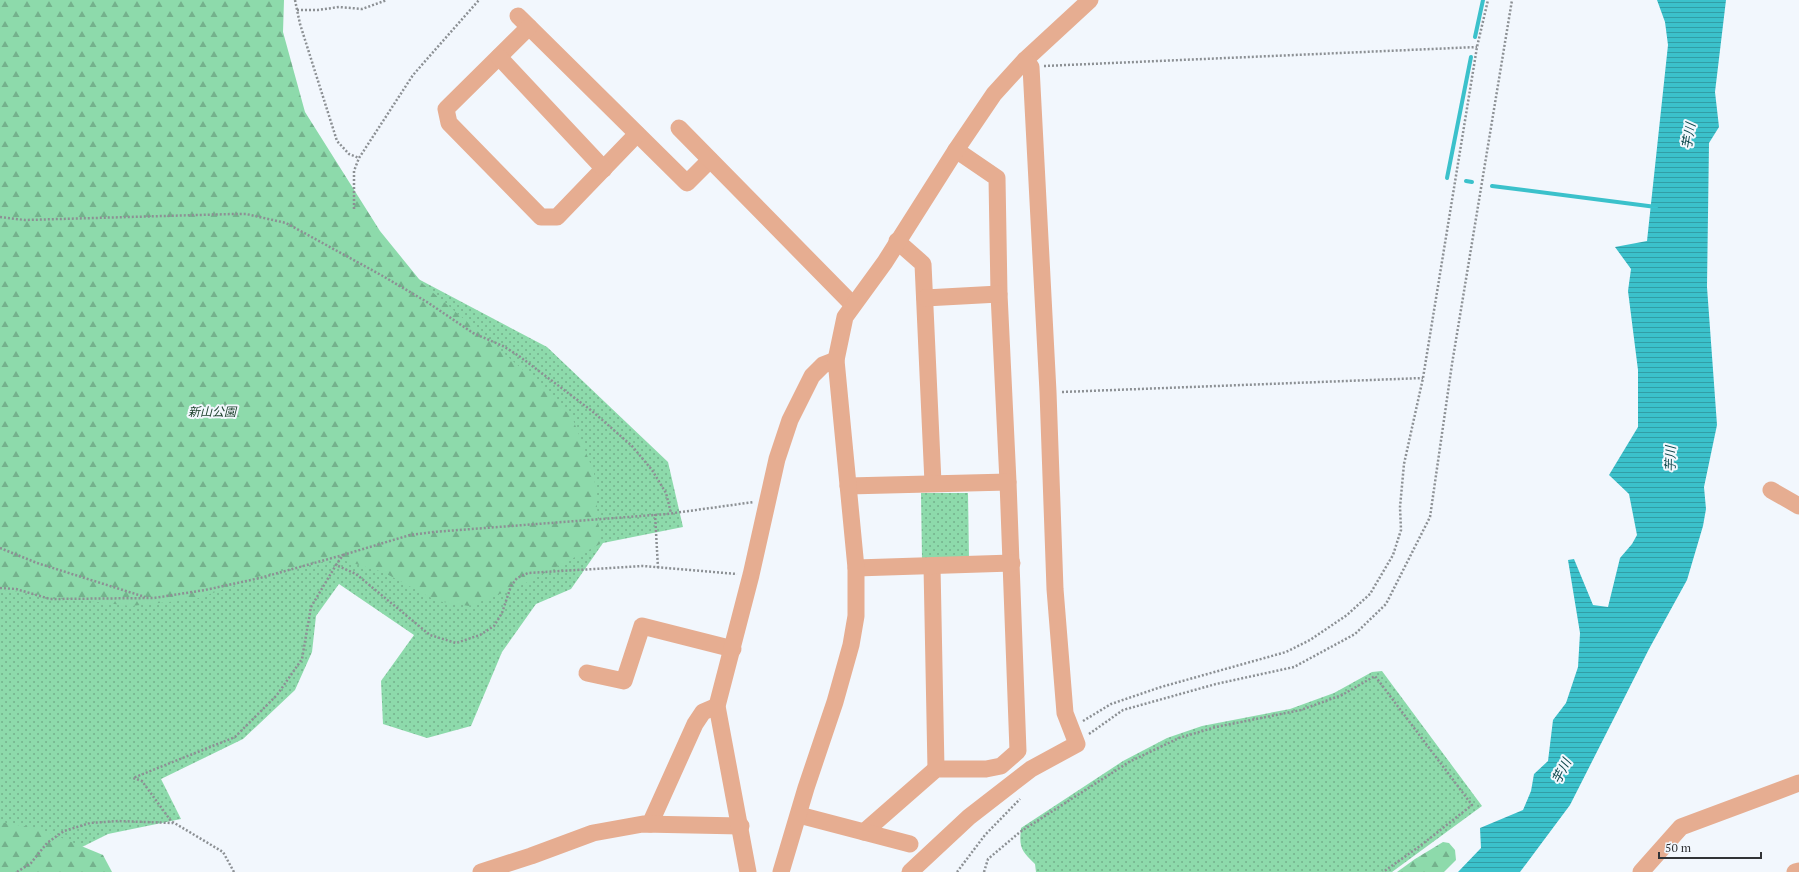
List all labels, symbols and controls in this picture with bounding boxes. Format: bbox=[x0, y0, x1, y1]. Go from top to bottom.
water label: 芋川 bbox=[1677, 120, 1699, 150]
park label: 新山公園 bbox=[188, 404, 238, 419]
water label: 芋川 bbox=[1661, 444, 1679, 472]
water label: 芋川 bbox=[1547, 754, 1576, 787]
scale bar bbox=[1659, 834, 1761, 860]
text: 50 m bbox=[1665, 840, 1692, 855]

